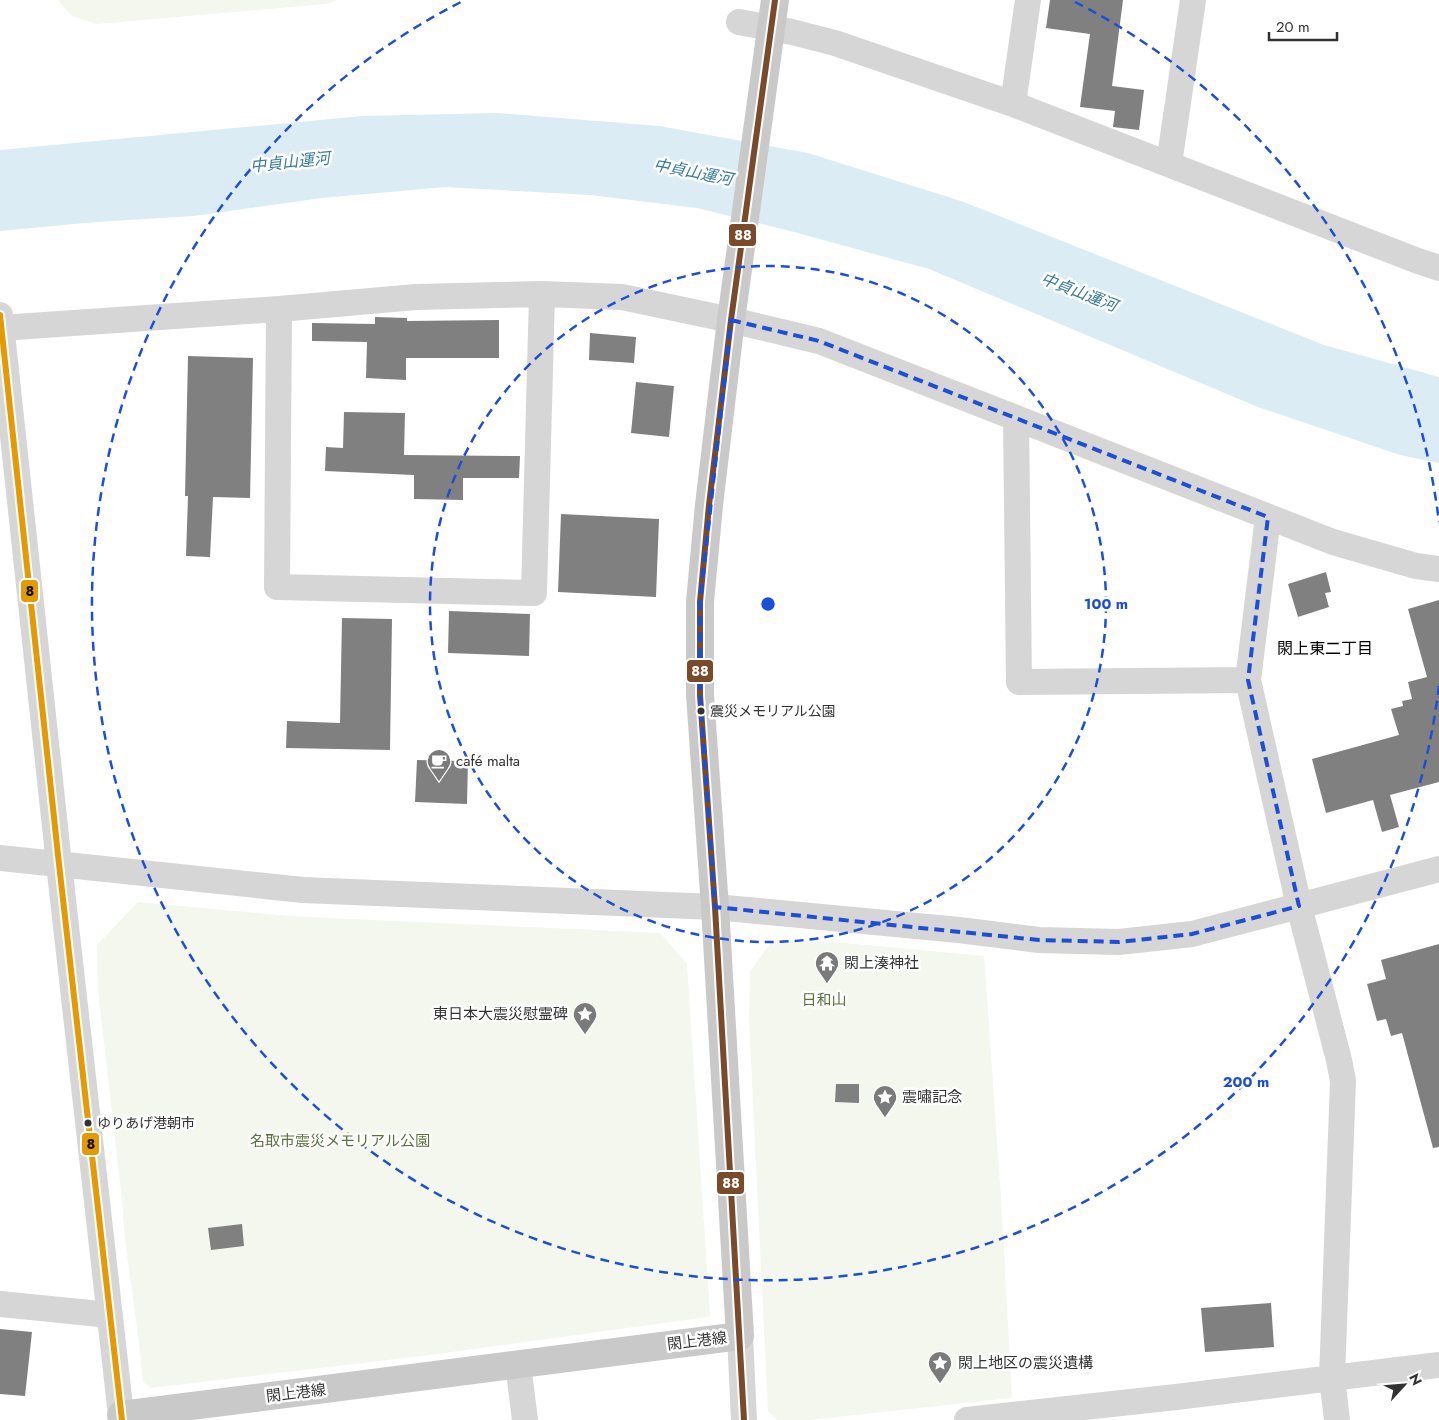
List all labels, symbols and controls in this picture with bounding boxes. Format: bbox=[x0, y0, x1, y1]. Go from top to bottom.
scale bar bbox=[1269, 10, 1336, 42]
text: 20 m bbox=[1276, 16, 1310, 38]
water label: 中貞山運河 bbox=[249, 146, 334, 178]
water label: 中貞山運河 bbox=[652, 153, 737, 191]
line badge: 88 bbox=[728, 223, 757, 247]
text: 88 bbox=[734, 225, 752, 245]
water label: 中貞山運河 bbox=[1038, 267, 1123, 318]
line badge: 8 bbox=[20, 579, 39, 603]
text: 8 bbox=[26, 581, 35, 601]
text: 100 m bbox=[1084, 593, 1128, 615]
centre of rings bbox=[759, 595, 777, 613]
district label: 閖上東二丁目 bbox=[1277, 637, 1373, 660]
line badge: 88 bbox=[686, 659, 714, 683]
text: 88 bbox=[691, 661, 709, 681]
place label: 震災メモリアル公園 bbox=[710, 701, 836, 721]
marker: 震災メモリアル公園 bbox=[696, 706, 706, 716]
cafe icon: café malta bbox=[426, 748, 452, 782]
place label: café malta bbox=[456, 750, 520, 772]
temple icon: 閖上湊神社 bbox=[814, 950, 840, 984]
place label: 閖上湊神社 bbox=[844, 952, 919, 974]
park label: 日和山 bbox=[801, 989, 847, 1011]
place icon: 東日本大震災慰霊碑 bbox=[572, 1001, 598, 1035]
place label: 東日本大震災慰霊碑 bbox=[433, 1003, 568, 1025]
text: 200 m bbox=[1223, 1071, 1269, 1093]
place icon: 震嘯記念 bbox=[872, 1084, 898, 1118]
place label: 震嘯記念 bbox=[902, 1086, 962, 1108]
place label: ゆりあげ港朝市 bbox=[97, 1113, 195, 1133]
marker: ゆりあげ港朝市 bbox=[83, 1118, 93, 1128]
park label: 名取市震災メモリアル公園 bbox=[250, 1130, 430, 1152]
line badge: 8 bbox=[81, 1132, 100, 1156]
text: 8 bbox=[87, 1134, 96, 1154]
line badge: 88 bbox=[716, 1171, 745, 1195]
text: 88 bbox=[722, 1173, 740, 1193]
street label: 閖上港線 bbox=[666, 1326, 728, 1356]
place icon: 閖上地区の震災遺構 bbox=[927, 1350, 953, 1384]
place label: 閖上地区の震災遺構 bbox=[958, 1352, 1093, 1374]
north arrow bbox=[1379, 1360, 1429, 1410]
text: N bbox=[1404, 1370, 1427, 1389]
street label: 閖上港線 bbox=[265, 1378, 327, 1408]

